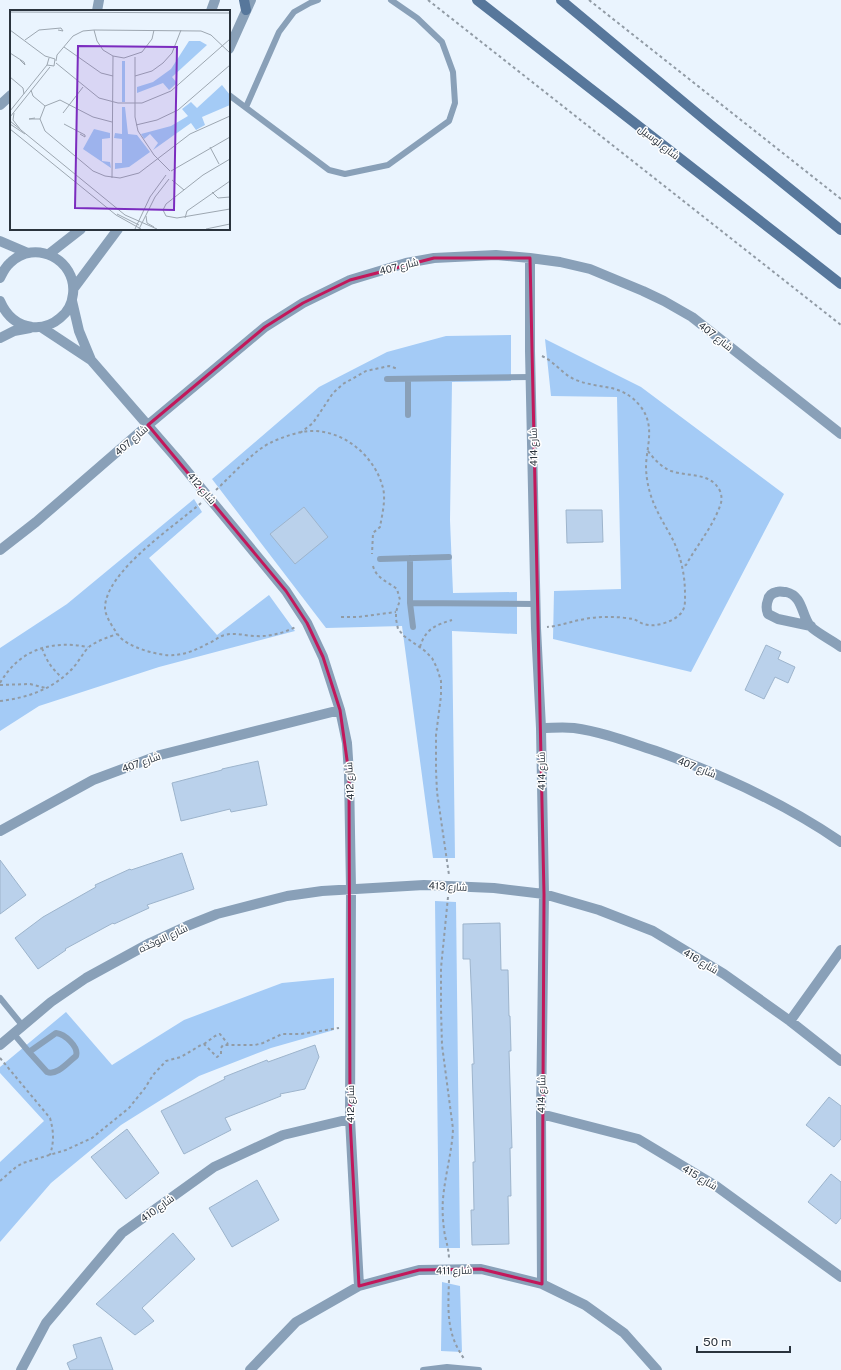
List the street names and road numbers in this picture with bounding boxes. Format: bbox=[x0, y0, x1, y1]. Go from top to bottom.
street label: شارع لوسيل bbox=[636, 122, 682, 162]
street label: شارع 407 bbox=[378, 255, 420, 278]
street label: شارع 407 bbox=[696, 319, 735, 354]
street label: شارع 407 bbox=[112, 422, 151, 458]
street label: شارع 414 bbox=[527, 428, 540, 466]
street label: شارع 412 bbox=[184, 470, 219, 507]
street label: شارع 407 bbox=[120, 750, 162, 775]
street label: شارع 414 bbox=[535, 752, 548, 790]
street label: شارع 407 bbox=[676, 754, 718, 781]
street label: شارع 412 bbox=[342, 762, 357, 800]
street label: شارع 413 bbox=[428, 879, 468, 894]
street label: شارع النوخذه bbox=[137, 921, 190, 955]
street label: شارع 416 bbox=[681, 946, 721, 977]
street label: شارع 414 bbox=[535, 1075, 548, 1113]
street label: شارع 412 bbox=[344, 1085, 357, 1123]
street label: شارع 415 bbox=[680, 1162, 720, 1193]
street label: شارع 410 bbox=[138, 1192, 177, 1225]
street label: شارع 411 bbox=[436, 1264, 472, 1277]

